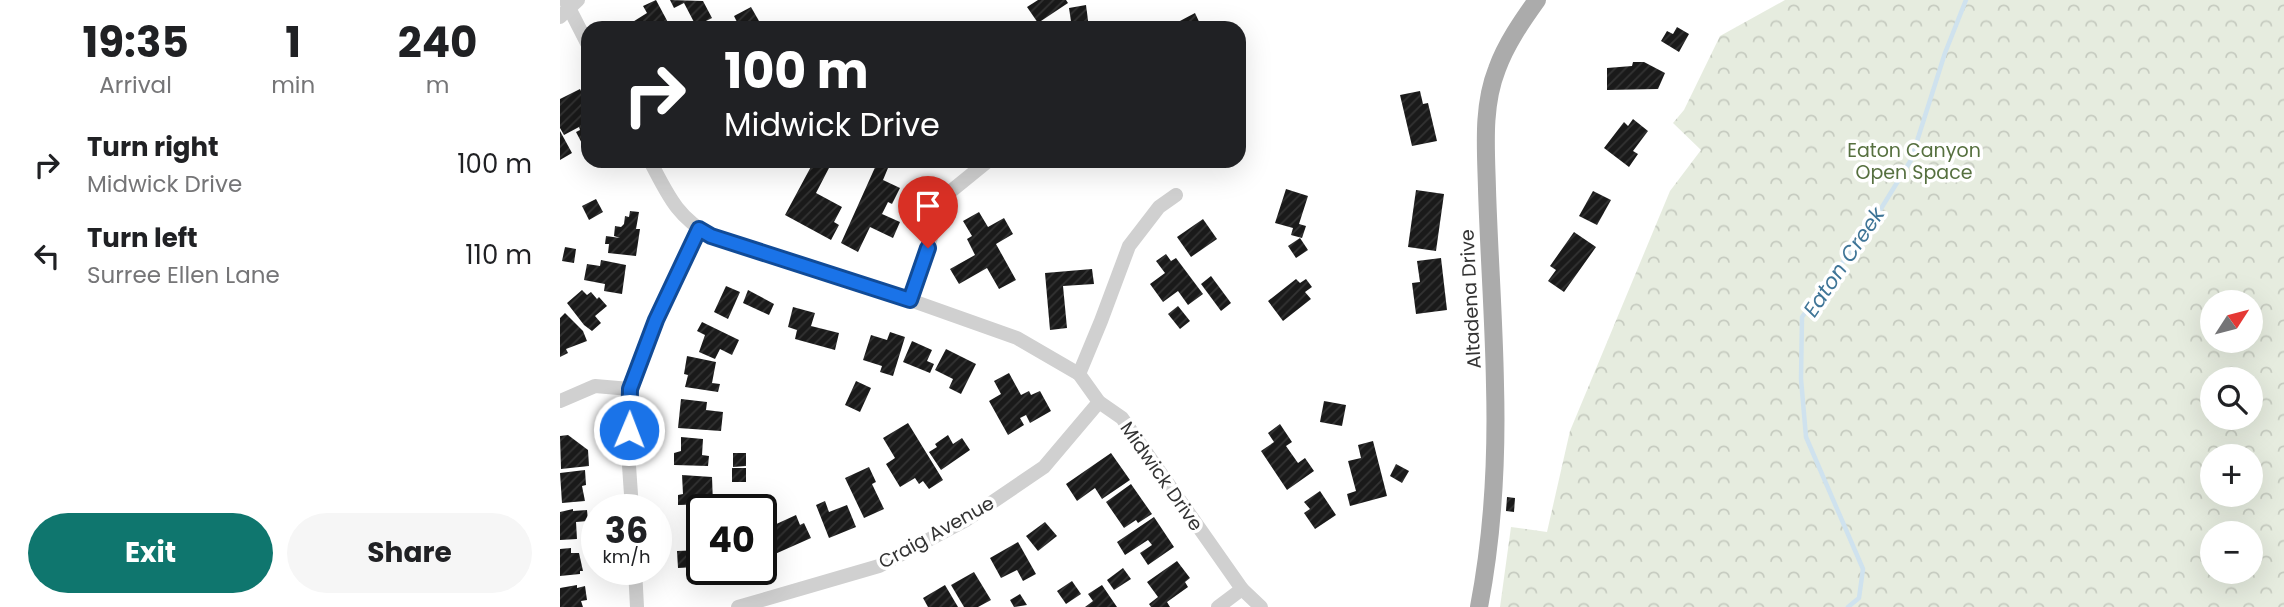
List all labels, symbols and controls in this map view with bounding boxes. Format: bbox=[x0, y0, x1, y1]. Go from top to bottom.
text: 19:35 bbox=[82, 13, 189, 72]
text: 1 bbox=[285, 13, 301, 72]
text: 240 bbox=[398, 13, 478, 72]
text: 100 m bbox=[724, 37, 869, 105]
icon: right bbox=[609, 49, 700, 140]
text: Arrival bbox=[99, 69, 172, 101]
text: min bbox=[271, 69, 315, 101]
text: m bbox=[426, 69, 449, 101]
text: Midwick Drive bbox=[724, 102, 940, 147]
text: Turn right bbox=[87, 129, 219, 165]
park label: Eaton Canyon Open Space bbox=[1847, 137, 1981, 186]
icon: right bbox=[28, 146, 66, 184]
text: 100 m bbox=[457, 146, 532, 182]
text: Midwick Drive bbox=[87, 168, 242, 200]
pin bbox=[898, 176, 958, 248]
icon: arrive bbox=[909, 187, 947, 225]
water label: Eaton Creek bbox=[1796, 200, 1892, 322]
text: Turn left bbox=[87, 220, 198, 256]
street label: Altadena Drive bbox=[1453, 229, 1488, 369]
icon: left bbox=[28, 237, 66, 275]
text: 110 m bbox=[465, 237, 532, 273]
text: Surree Ellen Lane bbox=[87, 259, 280, 291]
north arrow bbox=[2200, 290, 2263, 354]
map controls bbox=[2200, 290, 2263, 584]
button: search bbox=[2200, 367, 2263, 430]
position arrow bbox=[592, 393, 666, 467]
street label: Midwick Drive bbox=[1114, 416, 1209, 537]
button: + bbox=[2200, 444, 2263, 507]
street label: Craig Avenue bbox=[873, 489, 999, 575]
speed limit sign: 40 bbox=[686, 494, 777, 585]
text: 36 bbox=[605, 506, 648, 555]
button: Exit bbox=[28, 513, 273, 593]
button: Share bbox=[287, 513, 532, 593]
button: − bbox=[2200, 521, 2263, 584]
text: km/h bbox=[603, 544, 650, 569]

